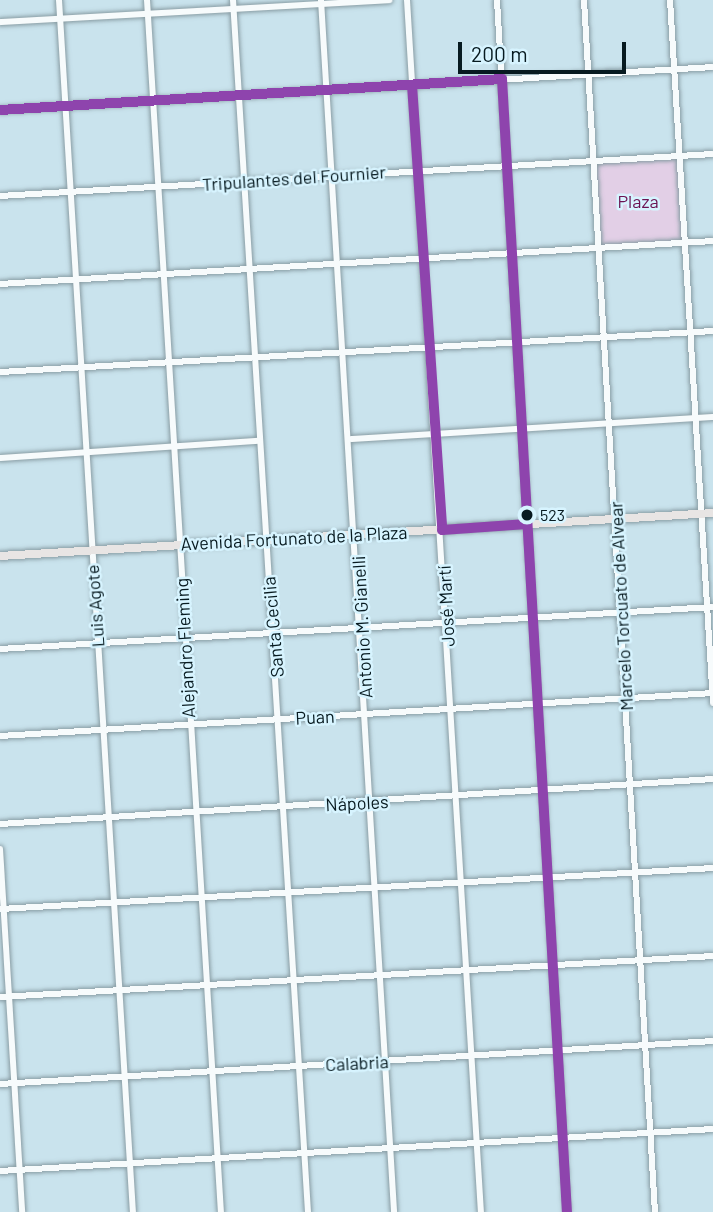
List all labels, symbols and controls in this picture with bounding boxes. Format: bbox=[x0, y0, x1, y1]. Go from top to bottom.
scale bar bbox=[461, 28, 629, 72]
text: 200 m bbox=[471, 41, 528, 66]
street label: Tripulantes del Fournier bbox=[201, 161, 387, 195]
park label: Plaza bbox=[617, 190, 659, 212]
street label: Marcelo Torcuato de Alvear bbox=[605, 501, 637, 711]
place label: 523 bbox=[540, 505, 565, 525]
marker: 523 bbox=[520, 508, 534, 522]
street label: Avenida Fortunato de la Plaza bbox=[180, 521, 408, 555]
street label: Antonio M. Gianelli bbox=[347, 555, 377, 699]
street label: Luis Agote bbox=[81, 564, 109, 648]
street label: José Martí bbox=[433, 565, 459, 647]
street label: Santa Cecilia bbox=[258, 576, 288, 678]
street label: Alejandro Fleming bbox=[171, 577, 199, 719]
street label: Puan bbox=[295, 705, 335, 729]
street label: Nápoles bbox=[325, 791, 389, 815]
street label: Calabria bbox=[325, 1051, 389, 1075]

